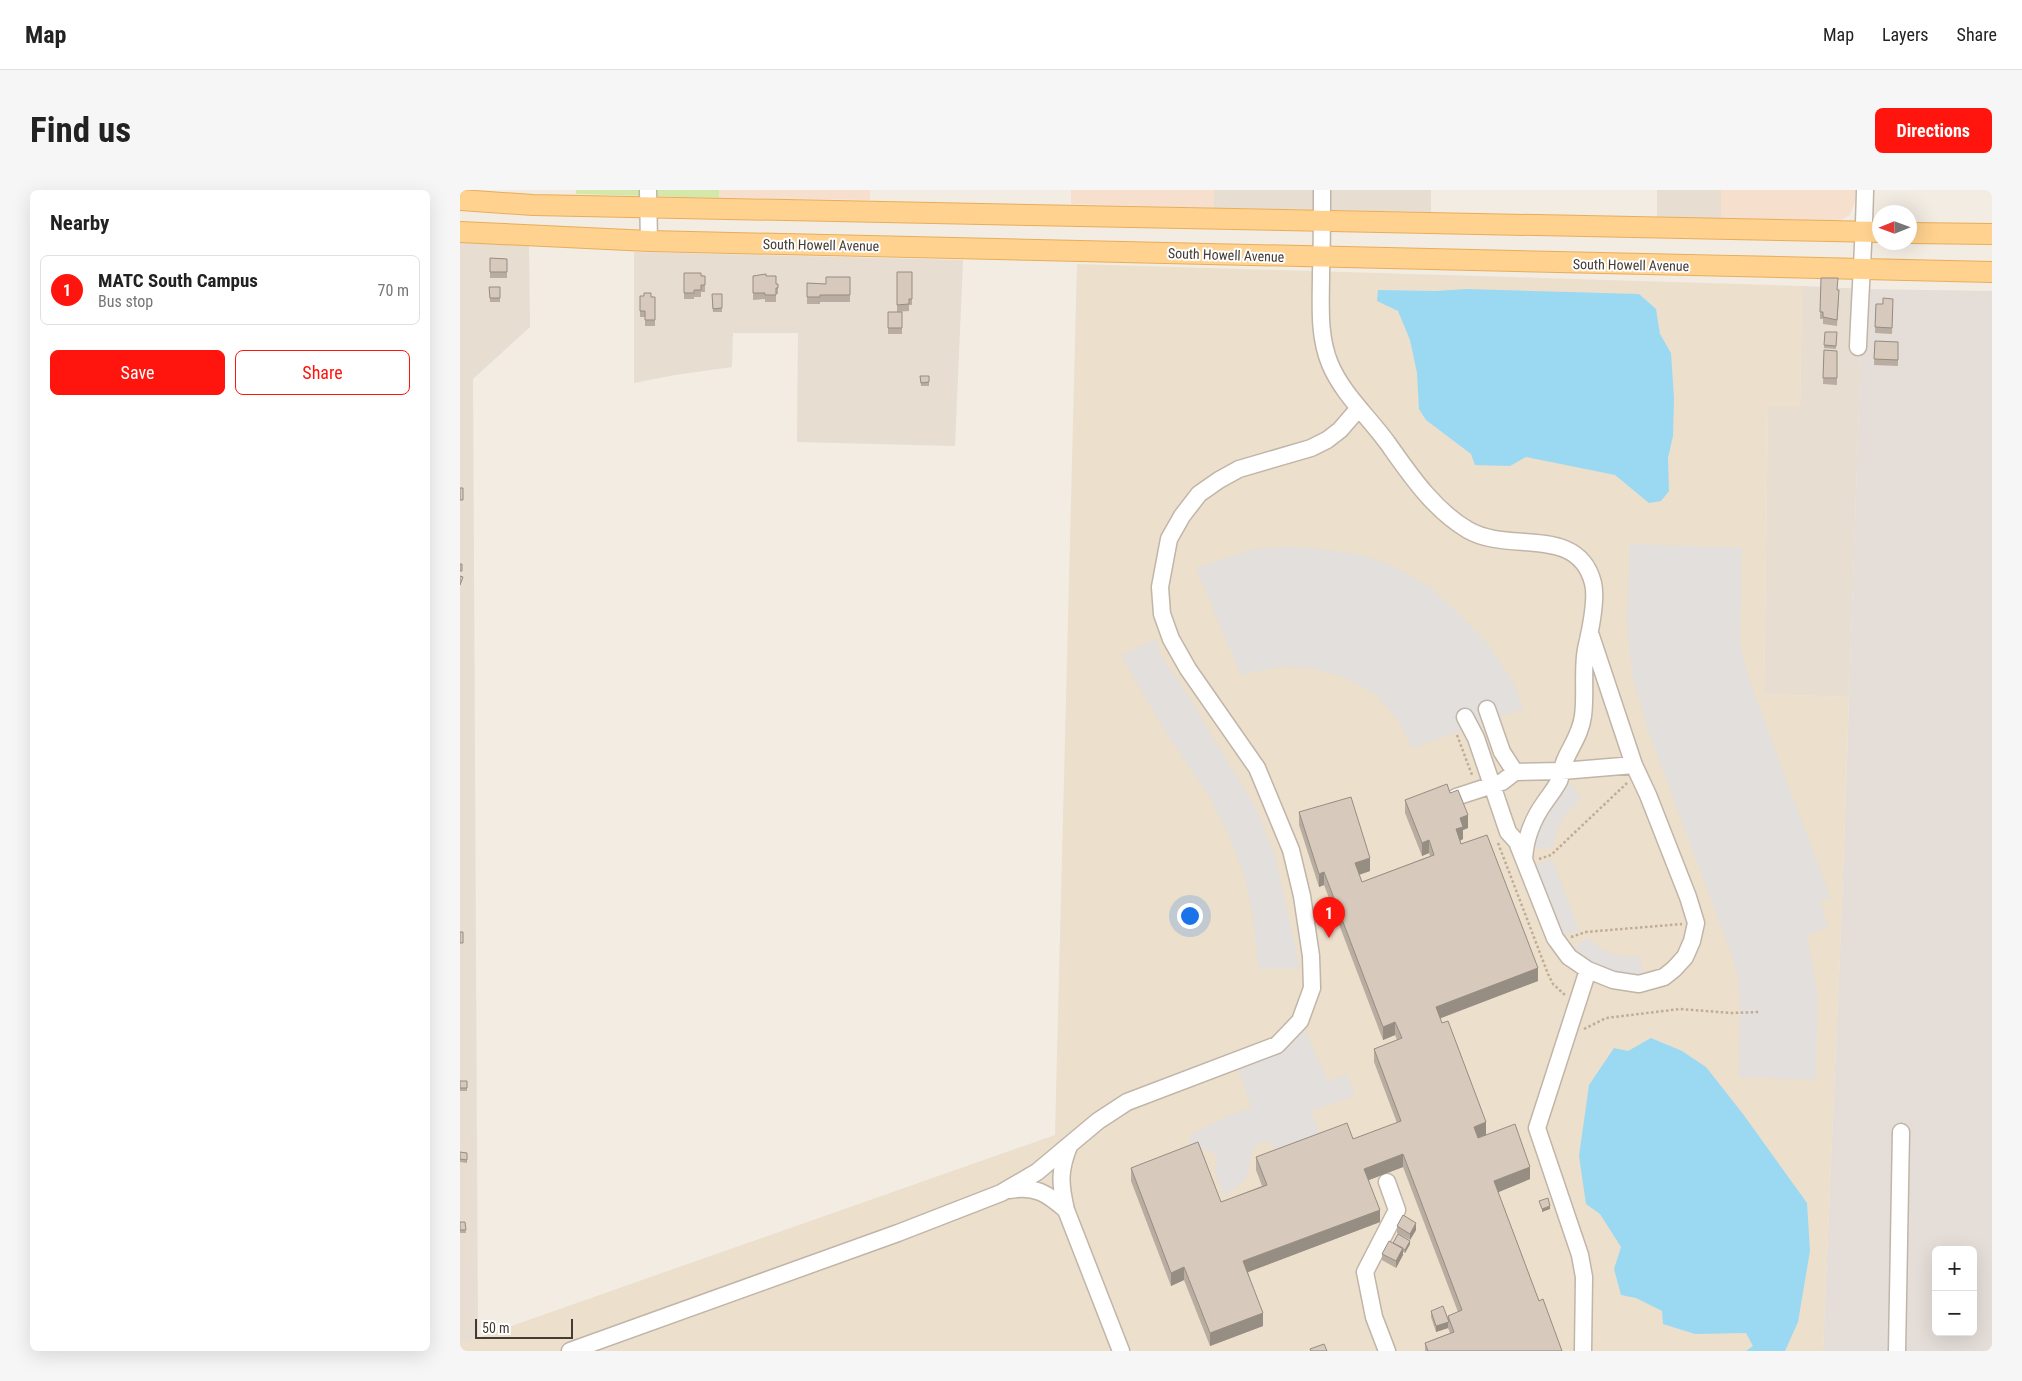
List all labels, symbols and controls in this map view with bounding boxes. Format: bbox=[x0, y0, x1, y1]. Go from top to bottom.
text: Map bbox=[25, 21, 66, 49]
text: Map bbox=[1823, 24, 1854, 45]
text: Layers bbox=[1882, 24, 1929, 45]
text: Share bbox=[1957, 24, 1997, 45]
button: Directions bbox=[1875, 108, 1992, 153]
text: Find us bbox=[30, 110, 131, 151]
north arrow bbox=[1872, 205, 1917, 250]
text: Nearby bbox=[50, 211, 109, 235]
street label: South Howell Avenue bbox=[763, 236, 880, 254]
street label: South Howell Avenue bbox=[1168, 245, 1285, 265]
street label: South Howell Avenue bbox=[1573, 256, 1690, 274]
text: MATC South Campus bbox=[98, 269, 258, 292]
text: 1 bbox=[63, 281, 71, 300]
text: 70 m bbox=[377, 281, 409, 300]
text: Bus stop bbox=[98, 292, 153, 311]
button: Save bbox=[50, 350, 225, 395]
button: Share bbox=[235, 350, 410, 395]
pin: 1 bbox=[1313, 897, 1345, 938]
your location bbox=[1177, 903, 1203, 929]
map controls bbox=[1932, 1246, 1977, 1336]
button: + bbox=[1932, 1246, 1977, 1291]
button: − bbox=[1932, 1291, 1977, 1336]
scale bar bbox=[475, 1316, 572, 1339]
text: 50 m bbox=[482, 1320, 510, 1336]

